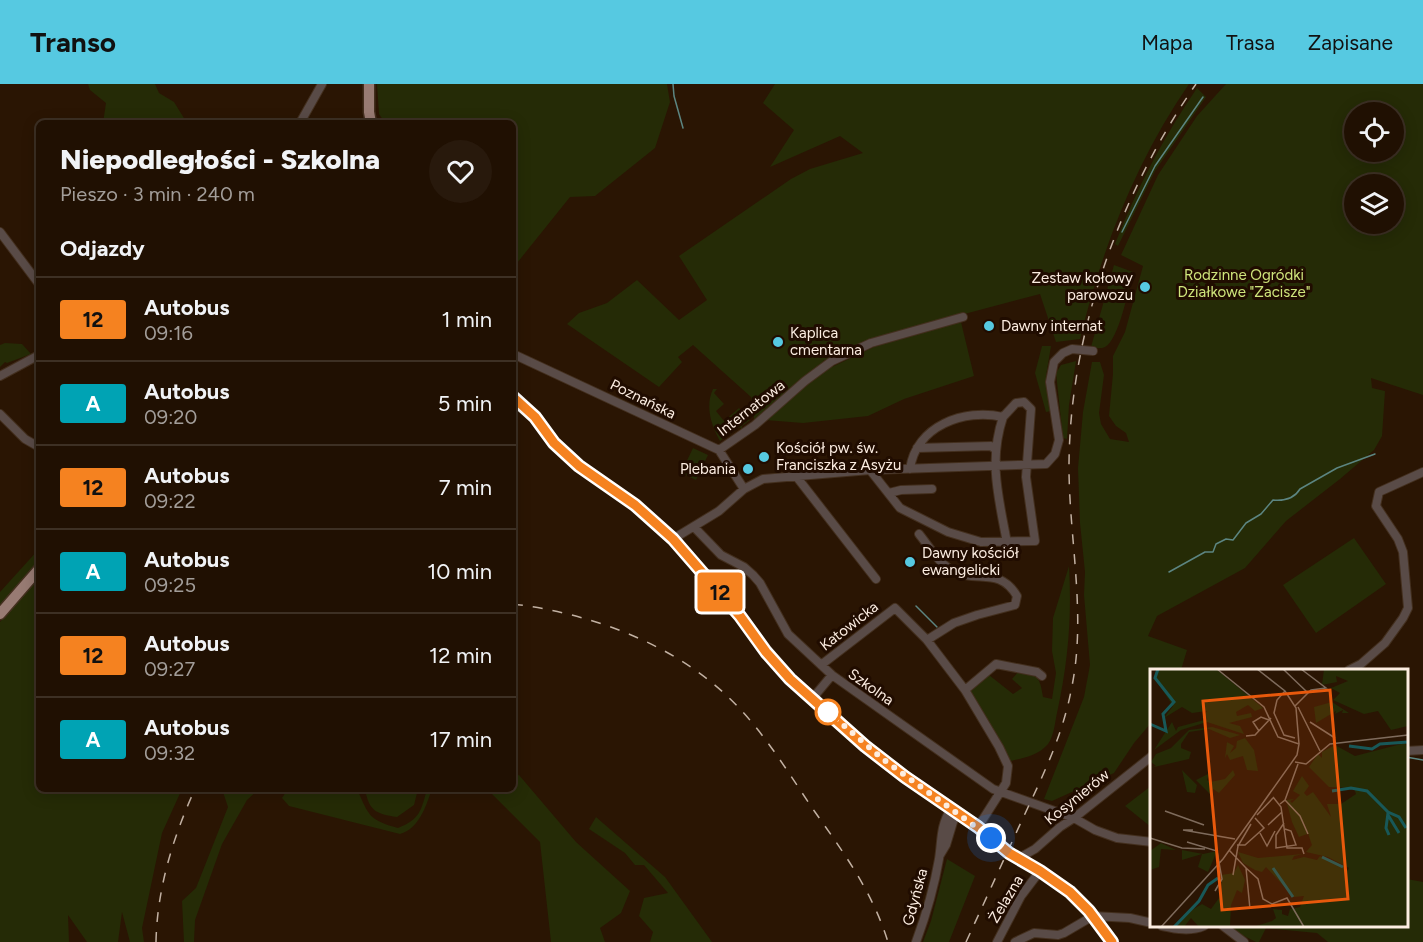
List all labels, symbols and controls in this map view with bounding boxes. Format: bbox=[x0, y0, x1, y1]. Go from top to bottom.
text: Transo bbox=[30, 25, 116, 59]
text: Mapa bbox=[1141, 30, 1193, 55]
text: Trasa bbox=[1226, 30, 1275, 55]
text: Zapisane bbox=[1308, 30, 1393, 55]
map controls bbox=[1344, 102, 1404, 234]
button: locate bbox=[1344, 102, 1404, 162]
button: heart bbox=[429, 140, 492, 203]
text: Niepodległości - Szkolna bbox=[60, 142, 380, 176]
button: layers bbox=[1344, 174, 1404, 234]
text: Pieszo · 3 min · 240 m bbox=[60, 182, 255, 206]
text: Odjazdy bbox=[60, 235, 145, 262]
park label: Rodzinne Ogródki Działkowe "Zacisze" bbox=[1177, 266, 1311, 301]
place label: Zestaw kołowy parowozu bbox=[1031, 269, 1133, 304]
marker: Zestaw kołowy parowozu bbox=[1138, 280, 1152, 294]
text: Autobus bbox=[144, 294, 230, 321]
text: 1 min bbox=[441, 306, 492, 333]
text: 12 bbox=[82, 307, 104, 332]
place label: Dawny internat bbox=[1001, 317, 1103, 335]
marker: Dawny internat bbox=[982, 319, 996, 333]
text: 09:16 bbox=[144, 321, 193, 345]
place label: Kaplica cmentarna bbox=[790, 324, 862, 359]
marker: Kaplica cmentarna bbox=[771, 335, 785, 349]
street label: Poznańska bbox=[607, 375, 679, 423]
street label: Internatowa bbox=[714, 376, 788, 440]
text: Autobus bbox=[144, 378, 230, 405]
text: 5 min bbox=[438, 390, 492, 417]
text: A bbox=[86, 391, 101, 416]
text: 09:20 bbox=[144, 405, 197, 429]
place label: Kościół pw. św. Franciszka z Asyżu bbox=[776, 439, 901, 474]
marker: Kościół pw. św. Franciszka z Asyżu bbox=[757, 450, 771, 464]
place label: Plebania bbox=[680, 460, 736, 478]
text: Autobus bbox=[144, 462, 230, 489]
marker: Plebania bbox=[741, 462, 755, 476]
text: 7 min bbox=[439, 474, 492, 501]
text: 12 bbox=[82, 475, 104, 500]
text: 09:22 bbox=[144, 489, 196, 513]
place label: Dawny kościół ewangelicki bbox=[922, 544, 1019, 579]
text: Autobus bbox=[144, 546, 230, 573]
marker: Dawny kościół ewangelicki bbox=[903, 555, 917, 569]
text: 10 min bbox=[427, 558, 492, 585]
text: A bbox=[86, 559, 101, 584]
line badge: 12 bbox=[693, 572, 747, 612]
text: 09:25 bbox=[144, 573, 196, 597]
text: 12 bbox=[709, 580, 731, 605]
street label: Katowicka bbox=[816, 598, 882, 654]
text: Autobus bbox=[144, 630, 230, 657]
text: 12 min bbox=[429, 642, 492, 669]
text: 12 bbox=[82, 643, 104, 668]
text: 09:27 bbox=[144, 657, 195, 681]
street label: Szkolna bbox=[845, 665, 897, 709]
inset map bbox=[1150, 669, 1408, 927]
unlabelled marker bbox=[815, 699, 841, 725]
text: Autobus bbox=[144, 714, 230, 741]
text: 17 min bbox=[430, 726, 492, 753]
text: A bbox=[86, 727, 101, 752]
text: 09:32 bbox=[144, 741, 195, 765]
street label: Kosynierów bbox=[1041, 765, 1113, 829]
your location bbox=[976, 823, 1006, 853]
street label: Gdyńska bbox=[899, 867, 931, 927]
street label: Żelazna bbox=[985, 872, 1027, 926]

